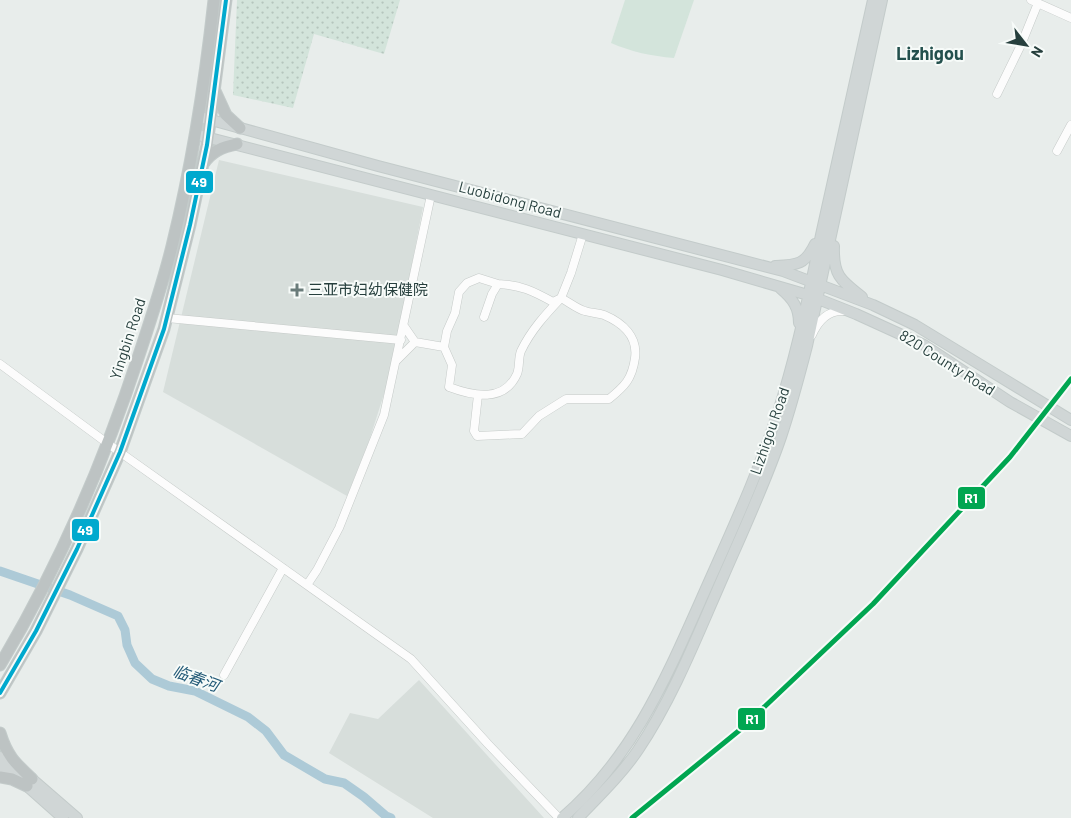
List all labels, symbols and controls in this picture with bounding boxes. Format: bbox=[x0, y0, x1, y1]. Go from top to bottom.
north arrow bbox=[1001, 20, 1051, 70]
district label: Lizhigou bbox=[896, 42, 964, 64]
text: N bbox=[1028, 44, 1047, 60]
line badge: 49 bbox=[185, 170, 214, 194]
text: 49 bbox=[191, 173, 207, 190]
street label: Luobidong Road bbox=[457, 177, 563, 221]
place label: 三亚市妇幼保健院 bbox=[308, 280, 428, 298]
marker: 三亚市妇幼保健院 bbox=[290, 283, 304, 297]
street label: Yingbin Road bbox=[105, 296, 149, 382]
street label: 820 County Road bbox=[896, 326, 999, 399]
street label: Lizhigou Road bbox=[746, 385, 792, 477]
line badge: R1 bbox=[957, 486, 986, 510]
text: R1 bbox=[964, 489, 978, 506]
line badge: 49 bbox=[71, 518, 100, 542]
text: 49 bbox=[77, 521, 93, 538]
water label: 临春河 bbox=[170, 660, 225, 696]
line badge: R1 bbox=[737, 707, 766, 731]
text: R1 bbox=[745, 710, 759, 727]

